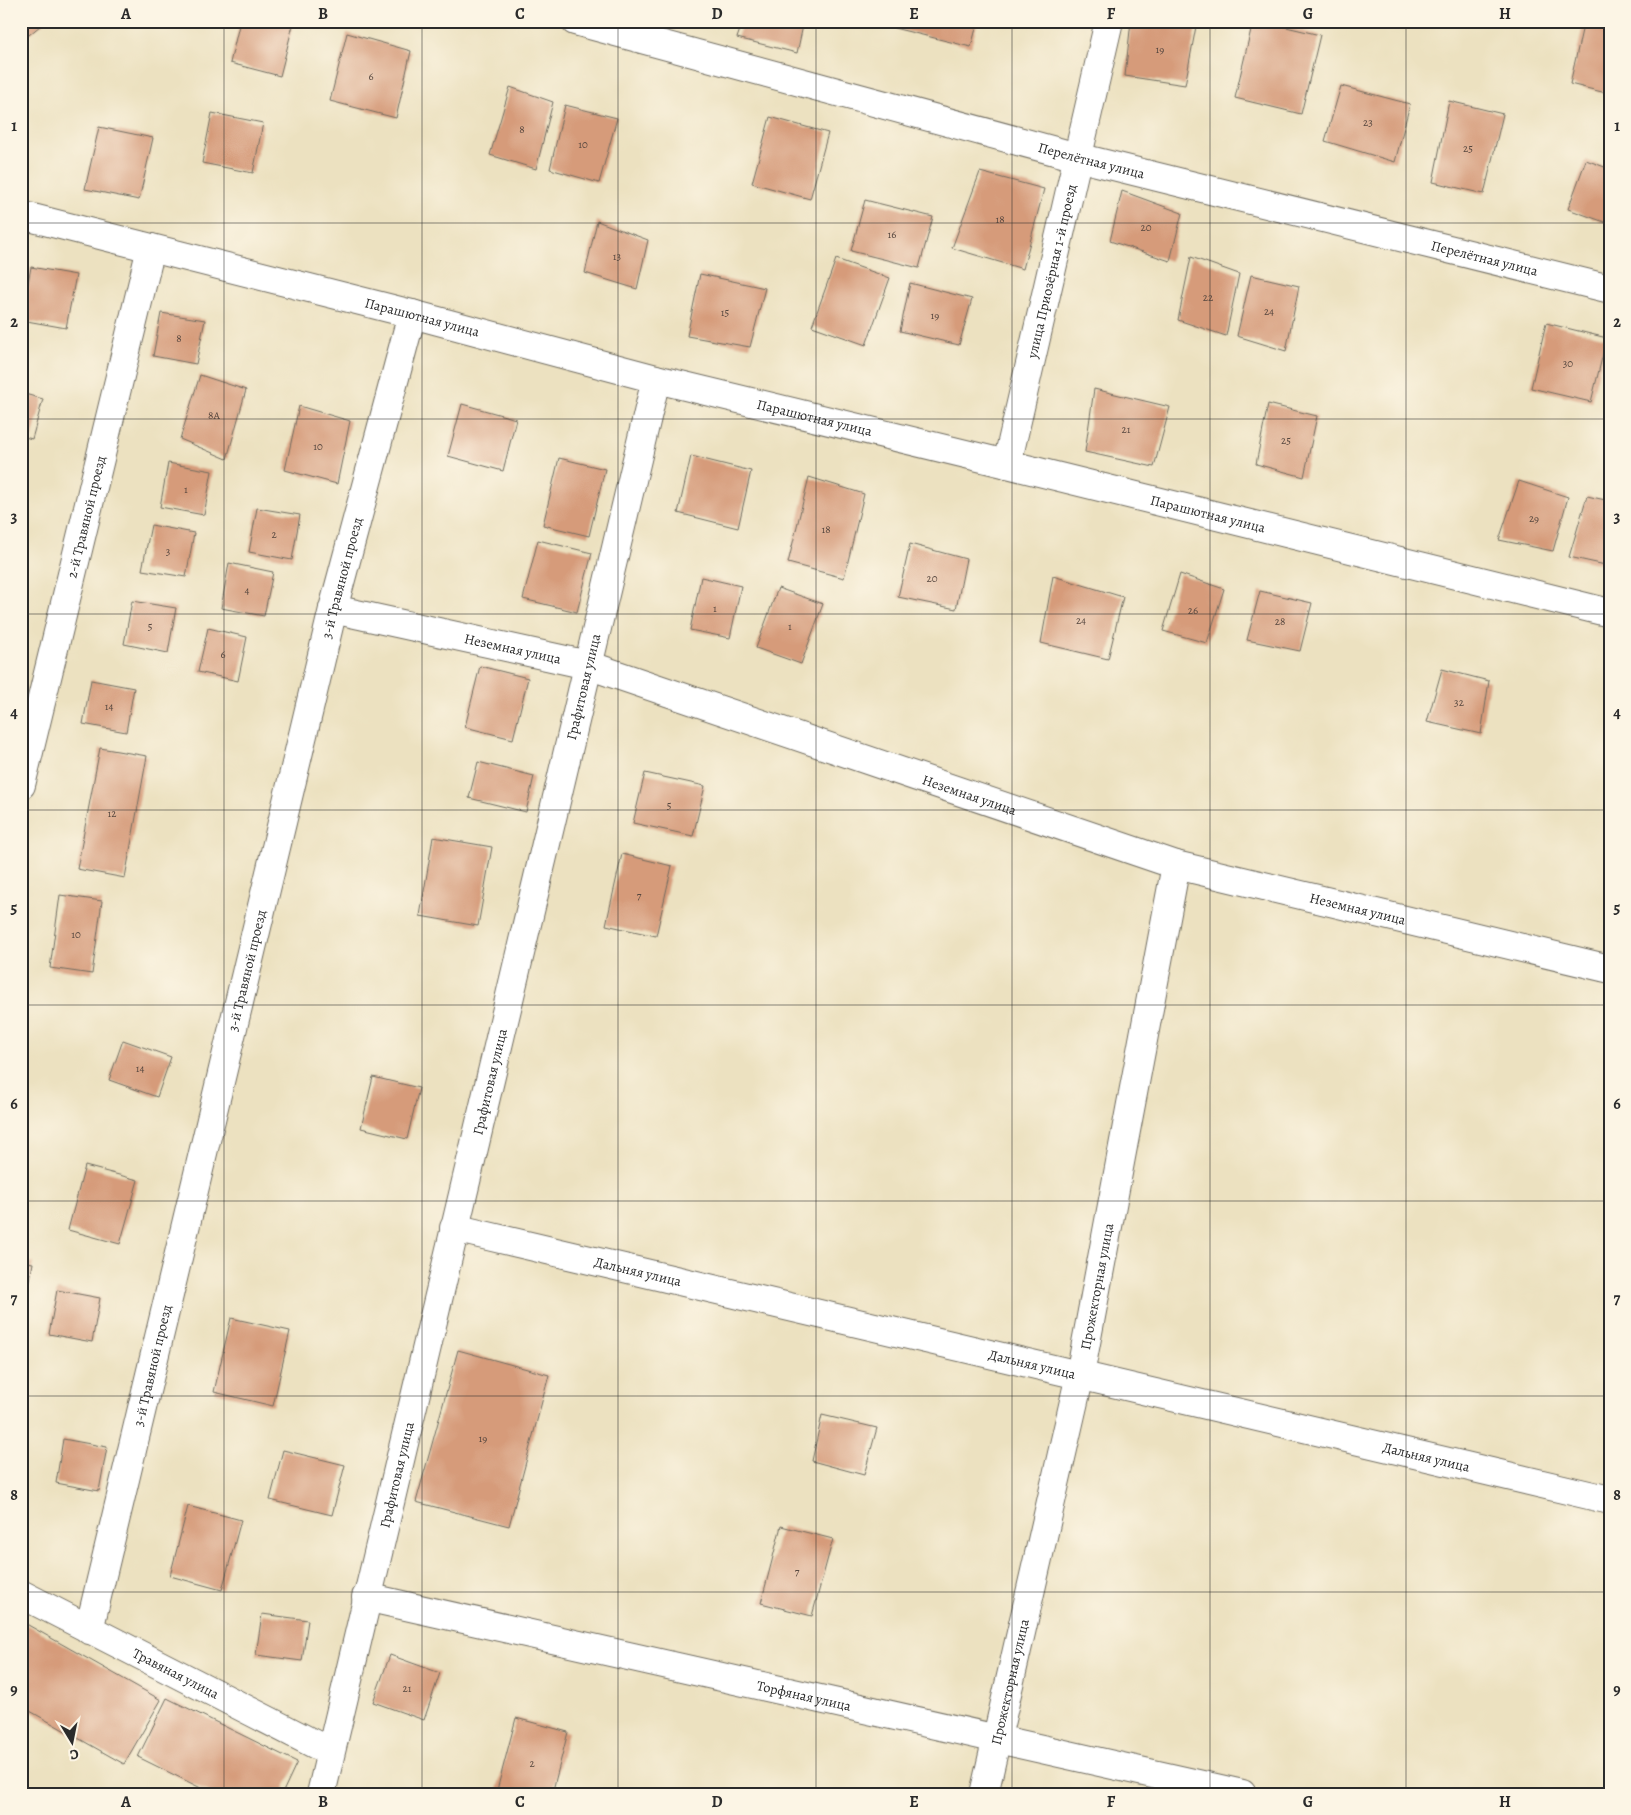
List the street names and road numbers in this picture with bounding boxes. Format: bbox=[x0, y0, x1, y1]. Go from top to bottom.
street label: Перелётная улица bbox=[1036, 137, 1147, 183]
street label: улица Приозёрная 1-й проезд bbox=[1022, 182, 1081, 361]
street label: Перелётная улица bbox=[1429, 236, 1540, 280]
street label: Парашютная улица bbox=[363, 293, 482, 341]
street label: Парашютная улица bbox=[755, 394, 875, 441]
street label: 2-й Травяной проезд bbox=[62, 453, 110, 580]
street label: Парашютная улица bbox=[1148, 490, 1268, 537]
street label: 3-й Травяной проезд bbox=[317, 515, 367, 640]
street label: Неземная улица bbox=[463, 629, 563, 668]
street label: Графитовая улица bbox=[561, 631, 605, 742]
street label: Неземная улица bbox=[920, 770, 1020, 820]
street label: Неземная улица bbox=[1308, 888, 1408, 929]
street label: 3-й Травяной проезд bbox=[223, 908, 270, 1033]
street label: Графитовая улица bbox=[468, 1026, 512, 1137]
street label: Прожекторная улица bbox=[1075, 1221, 1118, 1351]
street label: Дальняя улица bbox=[593, 1252, 684, 1291]
street label: 3-й Травяной проезд bbox=[129, 1303, 176, 1428]
street label: Дальняя улица bbox=[987, 1345, 1078, 1384]
street label: Графитовая улица bbox=[375, 1419, 418, 1530]
street label: Дальняя улица bbox=[1381, 1437, 1472, 1476]
street label: Прожекторная улица bbox=[986, 1617, 1033, 1747]
street label: Травяная улица bbox=[130, 1643, 223, 1703]
street label: Торфяная улица bbox=[755, 1676, 854, 1715]

